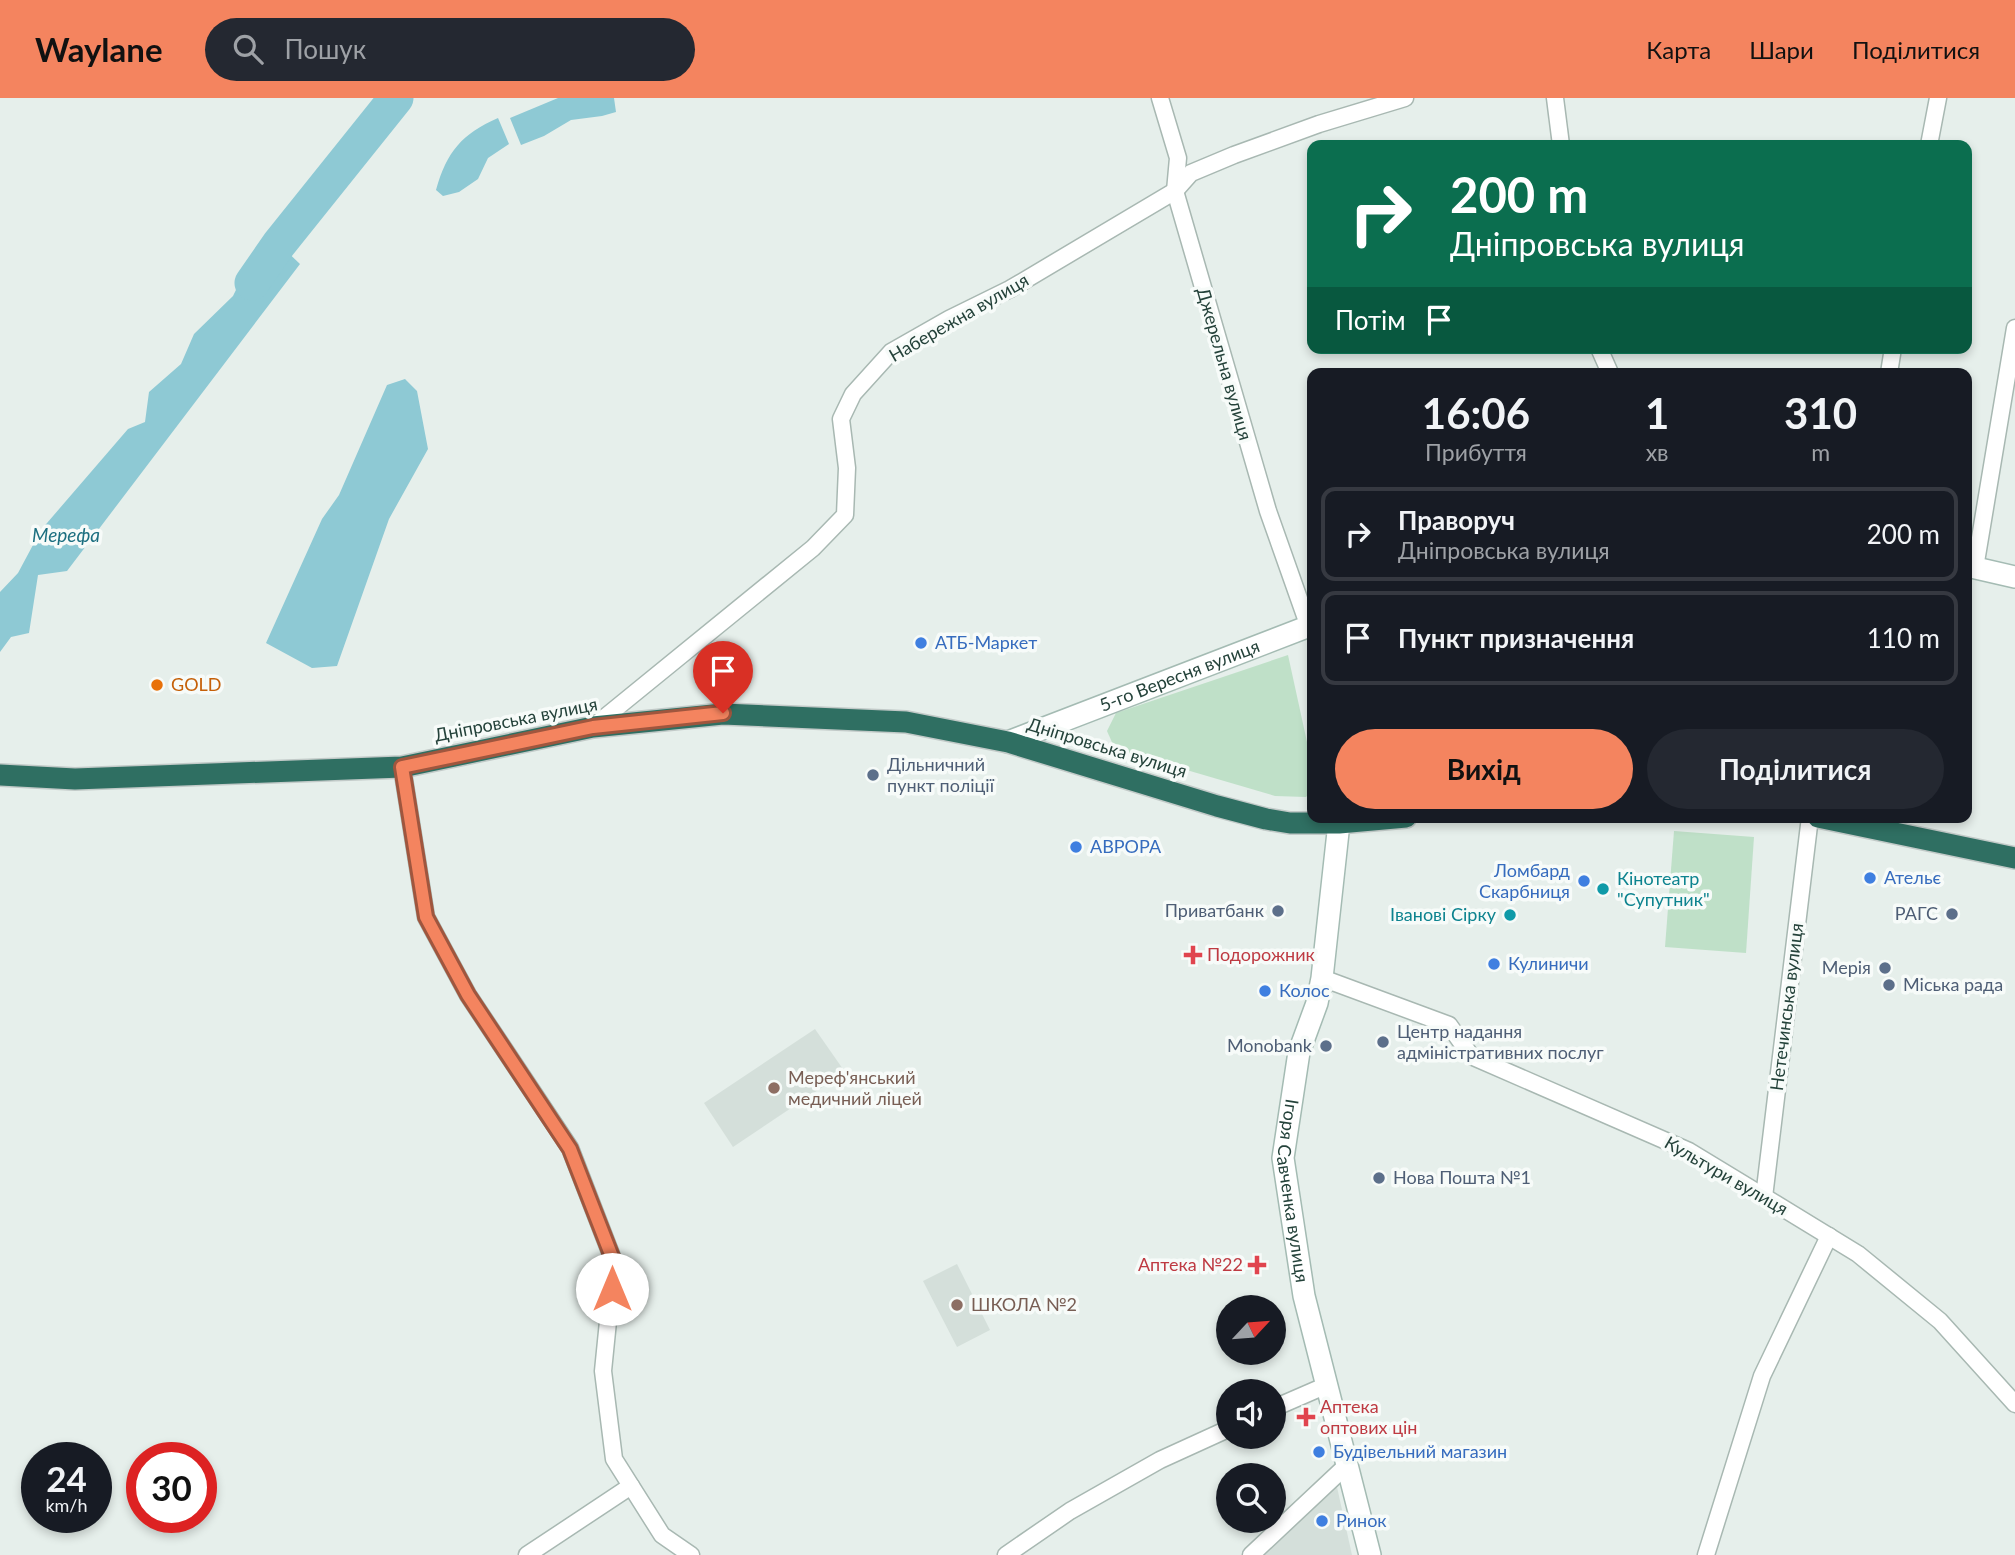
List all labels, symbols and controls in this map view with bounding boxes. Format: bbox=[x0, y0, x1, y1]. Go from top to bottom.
search box bbox=[205, 18, 695, 81]
text: Waylane bbox=[35, 29, 163, 69]
icon: search bbox=[229, 30, 267, 68]
text: Пошук bbox=[285, 33, 366, 65]
text: Карта bbox=[1646, 35, 1711, 64]
text: Шари bbox=[1749, 35, 1814, 64]
text: Поділитися bbox=[1852, 35, 1980, 64]
text: 200 m bbox=[1450, 165, 1588, 223]
icon: right bbox=[1335, 168, 1426, 259]
text: Дніпровська вулиця bbox=[1450, 224, 1745, 263]
street label: Набережна вулиця bbox=[885, 268, 1032, 366]
street label: Джерельна вулиця bbox=[1193, 285, 1257, 443]
icon: arrive bbox=[1420, 301, 1458, 339]
text: Потім bbox=[1335, 304, 1406, 336]
text: 16:06 bbox=[1422, 388, 1530, 438]
text: 1 bbox=[1645, 388, 1669, 438]
text: 310 bbox=[1784, 388, 1857, 438]
text: Прибуття bbox=[1425, 438, 1527, 466]
text: хв bbox=[1646, 438, 1669, 466]
text: m bbox=[1811, 438, 1830, 466]
text: Праворуч bbox=[1398, 504, 1515, 536]
icon: right bbox=[1339, 515, 1377, 553]
text: 200 m bbox=[1867, 518, 1940, 550]
water label: Мерефа bbox=[32, 523, 100, 546]
text: Дніпровська вулиця bbox=[1398, 536, 1610, 564]
icon: arrive bbox=[1339, 619, 1377, 657]
text: Пункт призначення bbox=[1398, 622, 1634, 654]
text: 110 m bbox=[1867, 622, 1940, 654]
place label: АТБ-Маркет bbox=[935, 631, 1037, 653]
street label: 5-го Вересня вулиця bbox=[1096, 634, 1262, 716]
marker: АТБ-Маркет bbox=[913, 635, 929, 651]
pin bbox=[693, 641, 753, 713]
icon: arrive bbox=[704, 652, 742, 690]
place label: GOLD bbox=[171, 673, 222, 695]
marker: GOLD bbox=[149, 677, 165, 693]
street label: Дніпровська вулиця bbox=[432, 692, 599, 746]
street label: Дніпровська вулиця bbox=[1025, 712, 1190, 782]
button: Вихід bbox=[1335, 729, 1633, 809]
button: Поділитися bbox=[1647, 729, 1944, 809]
place label: Дільничний пункт поліції bbox=[887, 753, 995, 796]
marker: Дільничний пункт поліції bbox=[865, 767, 881, 783]
place label: АВРОРА bbox=[1090, 835, 1162, 857]
marker: АВРОРА bbox=[1068, 839, 1084, 855]
place label: Ломбард Скарбниця bbox=[1479, 859, 1570, 902]
place label: Ательє bbox=[1884, 866, 1942, 888]
place label: Кінотеатр "Супутник" bbox=[1617, 867, 1710, 910]
marker: Ательє bbox=[1862, 870, 1878, 886]
marker: Ломбард Скарбниця bbox=[1576, 873, 1592, 889]
marker: Кінотеатр "Супутник" bbox=[1595, 881, 1611, 897]
place label: Приватбанк bbox=[1165, 899, 1265, 921]
place label: РАГС bbox=[1895, 902, 1938, 924]
marker: Приватбанк bbox=[1270, 903, 1286, 919]
place label: Іванові Сірку bbox=[1390, 903, 1497, 925]
marker: РАГС bbox=[1944, 906, 1960, 922]
marker: Іванові Сірку bbox=[1502, 907, 1518, 923]
street label: Нетечинська вулиця bbox=[1765, 922, 1807, 1092]
place label: Подорожник bbox=[1207, 943, 1316, 965]
marker: Подорожник bbox=[1185, 947, 1201, 963]
place label: Кулиничи bbox=[1508, 952, 1589, 974]
marker: Кулиничи bbox=[1486, 956, 1502, 972]
place label: Мерія bbox=[1822, 956, 1871, 978]
marker: Мерія bbox=[1877, 960, 1893, 976]
place label: Міська рада bbox=[1903, 973, 2003, 995]
marker: Міська рада bbox=[1881, 977, 1897, 993]
place label: Колос bbox=[1279, 979, 1330, 1001]
marker: Колос bbox=[1257, 983, 1273, 999]
place label: Центр надання адміністративних послуг bbox=[1397, 1020, 1604, 1063]
place label: Monobank bbox=[1227, 1034, 1313, 1056]
marker: Центр надання адміністративних послуг bbox=[1375, 1034, 1391, 1050]
marker: Monobank bbox=[1318, 1038, 1334, 1054]
place label: Мереф'янський медичний ліцей bbox=[788, 1066, 922, 1109]
marker: Мереф'янський медичний ліцей bbox=[766, 1080, 782, 1096]
street label: Ігоря Савченка вулиця bbox=[1273, 1098, 1314, 1284]
street label: Культури вулиця bbox=[1661, 1131, 1792, 1219]
place label: Нова Пошта №1 bbox=[1393, 1166, 1531, 1188]
marker: Нова Пошта №1 bbox=[1371, 1170, 1387, 1186]
position arrow bbox=[575, 1252, 649, 1326]
place label: Аптека №22 bbox=[1138, 1253, 1243, 1275]
marker: Аптека №22 bbox=[1249, 1257, 1265, 1273]
place label: ШКОЛА №2 bbox=[971, 1293, 1077, 1315]
north arrow bbox=[1216, 1295, 1286, 1365]
map controls bbox=[1216, 1295, 1286, 1533]
marker: ШКОЛА №2 bbox=[949, 1297, 965, 1313]
button: sound bbox=[1216, 1379, 1286, 1449]
place label: Аптека оптових цін bbox=[1320, 1395, 1417, 1438]
marker: Аптека оптових цін bbox=[1298, 1409, 1314, 1425]
place label: Будівельний магазин bbox=[1333, 1440, 1507, 1462]
speed limit sign: 30 bbox=[126, 1442, 217, 1533]
marker: Будівельний магазин bbox=[1311, 1444, 1327, 1460]
text: 24 bbox=[46, 1457, 87, 1499]
button: search bbox=[1216, 1463, 1286, 1533]
text: km/h bbox=[45, 1494, 88, 1516]
place label: Ринок bbox=[1336, 1509, 1387, 1531]
marker: Ринок bbox=[1314, 1513, 1330, 1529]

